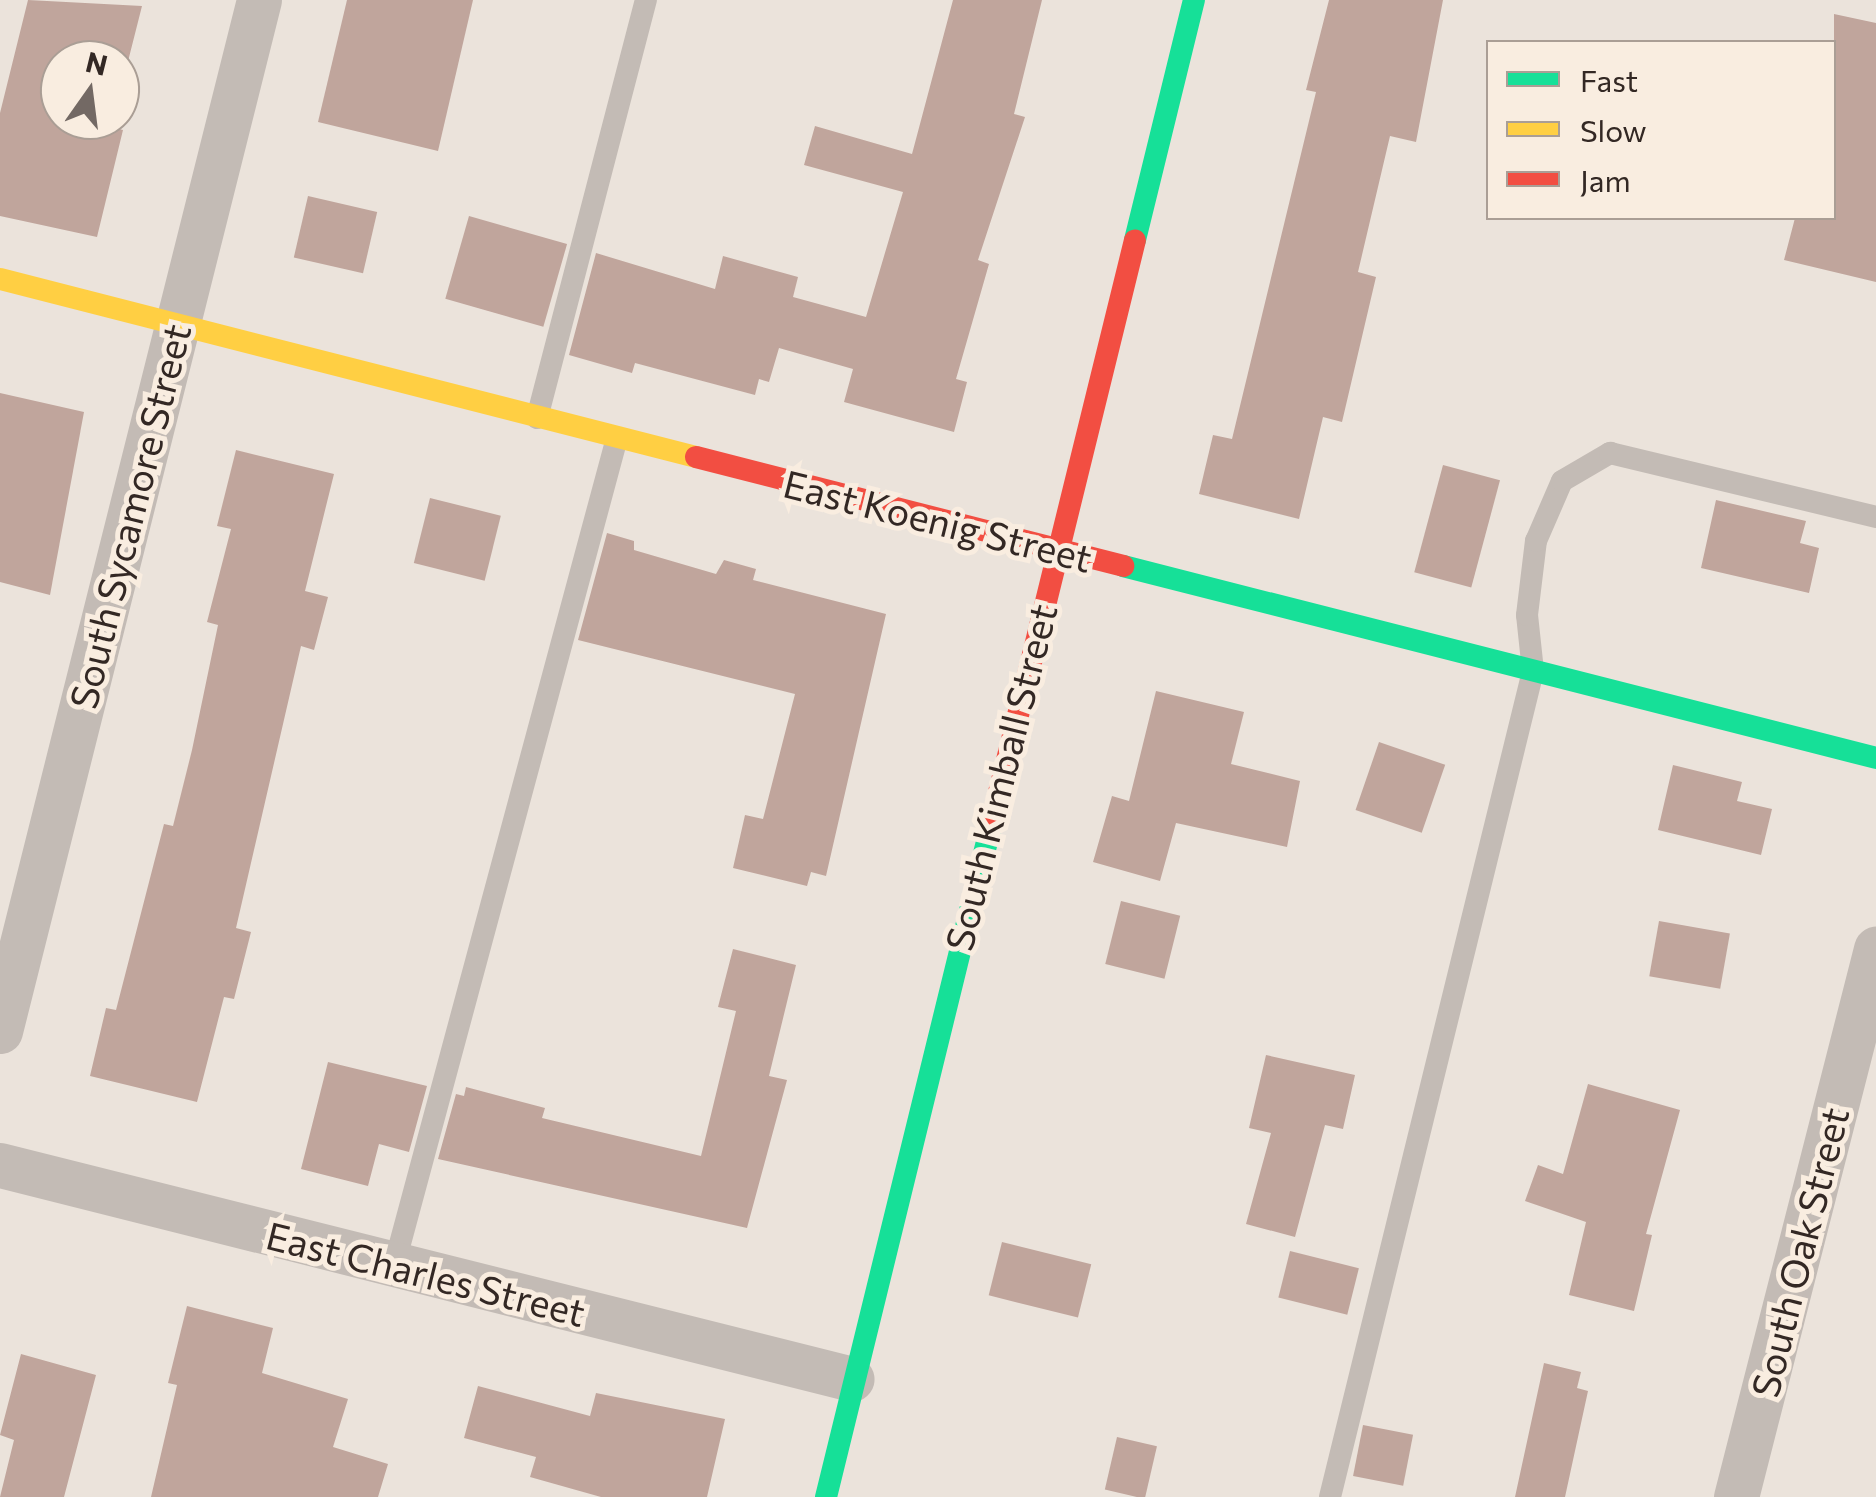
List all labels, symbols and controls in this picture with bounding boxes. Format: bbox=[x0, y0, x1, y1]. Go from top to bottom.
north arrow bbox=[40, 40, 140, 140]
legend bbox=[1486, 40, 1836, 220]
text: N bbox=[82, 44, 111, 82]
text: Fast bbox=[1580, 61, 1638, 98]
text: Slow bbox=[1580, 111, 1647, 148]
text: Jam bbox=[1580, 161, 1631, 198]
street label: South Sycamore Street bbox=[59, 319, 199, 713]
street label: East Koenig Street bbox=[779, 460, 1097, 580]
street label: South Kimball Street bbox=[935, 599, 1065, 955]
street label: South Oak Street bbox=[1741, 1102, 1857, 1402]
street label: East Charles Street bbox=[262, 1211, 590, 1335]

